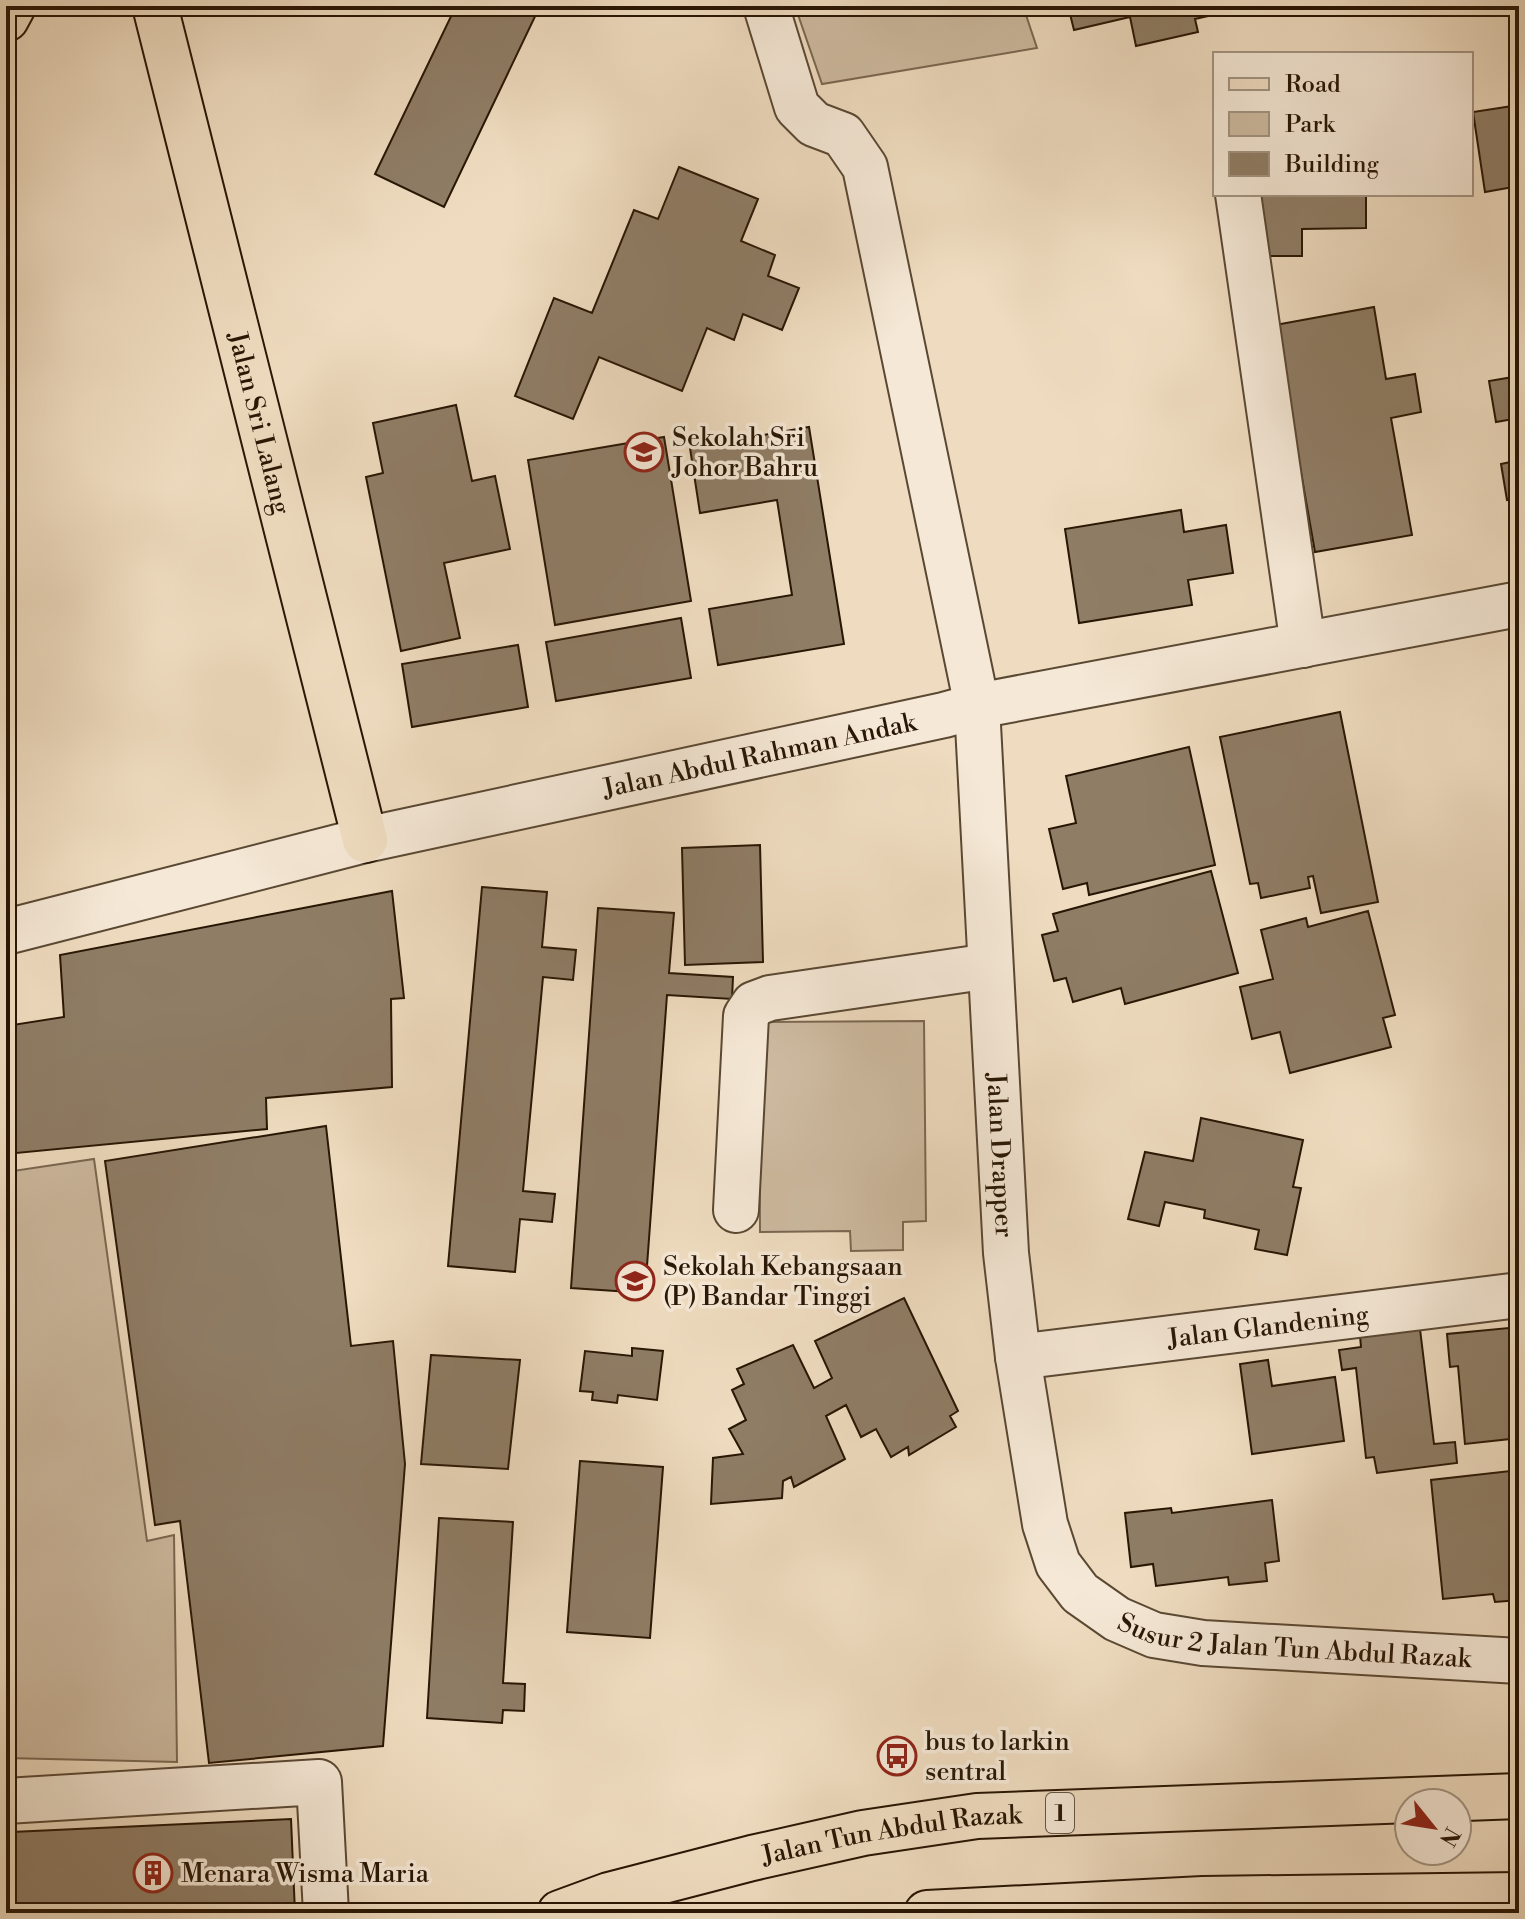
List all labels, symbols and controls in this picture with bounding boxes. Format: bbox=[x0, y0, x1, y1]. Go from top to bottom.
legend bbox=[1213, 52, 1473, 196]
text: Road bbox=[1285, 70, 1341, 100]
text: Park bbox=[1285, 110, 1336, 140]
text: Building bbox=[1284, 150, 1379, 180]
street label: Jalan Sri Lalang bbox=[220, 328, 297, 518]
place label: Sekolah Sri Johor Bahru bbox=[671, 422, 818, 484]
school or university icon: Sekolah Sri Johor Bahru bbox=[623, 431, 665, 473]
street label: Jalan Abdul Rahman Andak bbox=[599, 706, 921, 805]
street label: Jalan Drapper bbox=[979, 1071, 1020, 1239]
place label: Sekolah Kebangsaan (P) Bandar Tinggi bbox=[663, 1251, 903, 1313]
school or university icon: Sekolah Kebangsaan (P) Bandar Tinggi bbox=[614, 1260, 656, 1302]
street label: Jalan Glandening bbox=[1165, 1299, 1371, 1355]
street label: Susur 2 Jalan Tun Abdul Razak bbox=[1113, 1606, 1474, 1675]
place label: bus to larkin sentral bbox=[925, 1726, 1070, 1788]
bus stop icon: bus to larkin sentral bbox=[876, 1735, 918, 1777]
north arrow bbox=[1393, 1787, 1473, 1867]
road number: 1 bbox=[1046, 1793, 1074, 1833]
street label: Jalan Tun Abdul Razak bbox=[758, 1799, 1024, 1873]
text: N bbox=[1433, 1822, 1465, 1851]
building icon: Menara Wisma Maria bbox=[132, 1852, 174, 1894]
place label: Menara Wisma Maria bbox=[181, 1858, 430, 1890]

